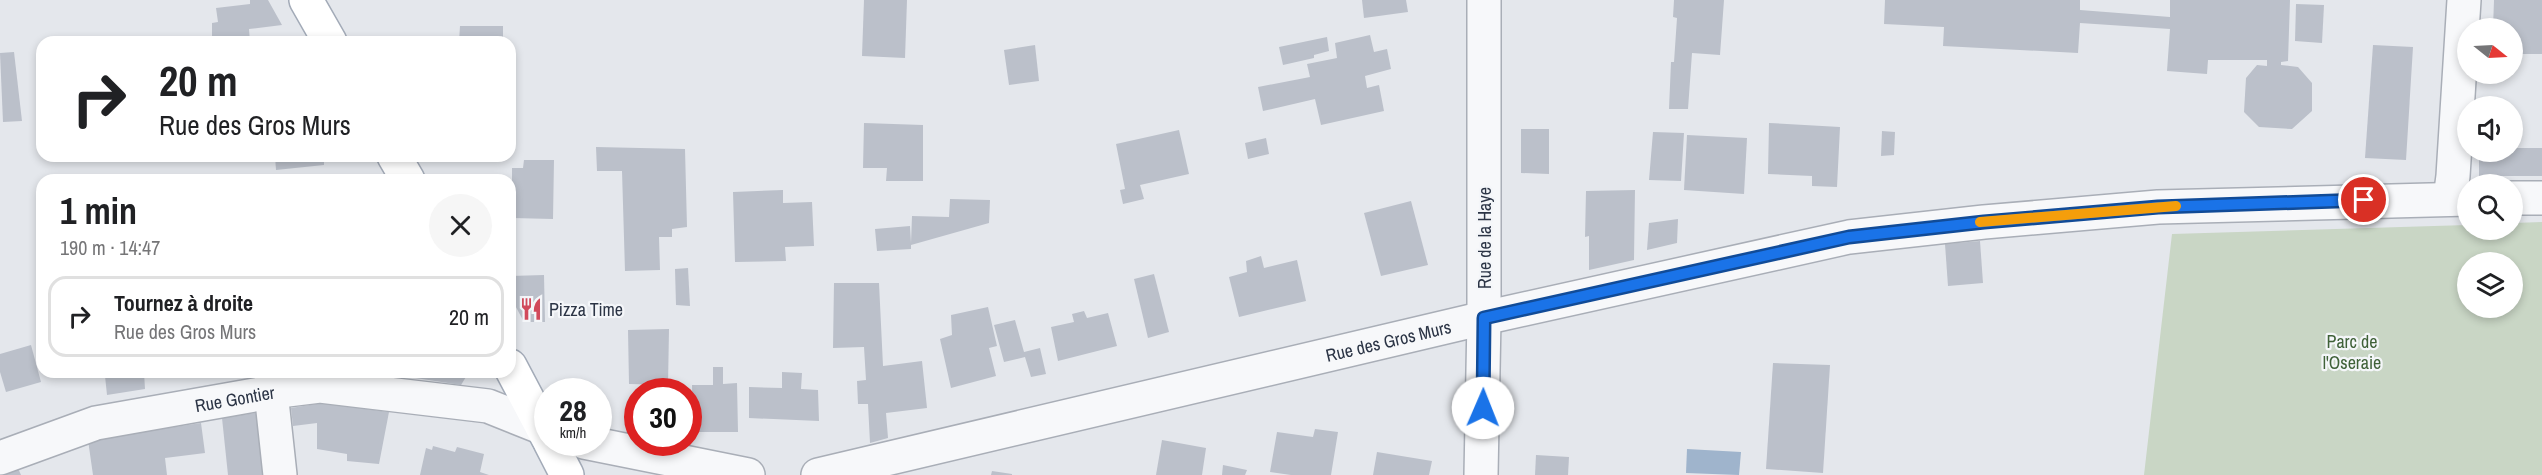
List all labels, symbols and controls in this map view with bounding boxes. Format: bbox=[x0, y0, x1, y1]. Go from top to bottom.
north arrow bbox=[2457, 18, 2523, 84]
map controls bbox=[2457, 18, 2523, 318]
text: 20 m bbox=[159, 53, 238, 109]
icon: right bbox=[60, 60, 138, 138]
button: sound bbox=[2457, 96, 2523, 162]
text: Rue des Gros Murs bbox=[159, 107, 351, 143]
pin bbox=[2338, 174, 2389, 225]
button: search bbox=[2457, 174, 2523, 240]
icon: arrive bbox=[2347, 183, 2380, 216]
text: 1 min bbox=[60, 187, 137, 235]
street label: Rue de la Haye bbox=[1472, 187, 1497, 289]
button: close bbox=[429, 194, 492, 257]
text: 190 m · 14:47 bbox=[60, 234, 160, 261]
button: layers bbox=[2457, 252, 2523, 318]
text: Tournez à droite bbox=[114, 288, 253, 318]
restaurant icon: Pizza Time bbox=[518, 296, 544, 322]
place label: Pizza Time bbox=[549, 297, 623, 322]
icon: right bbox=[63, 300, 96, 333]
text: 20 m bbox=[449, 302, 489, 332]
street label: Rue des Gros Murs bbox=[1323, 314, 1454, 367]
text: Rue des Gros Murs bbox=[114, 318, 256, 345]
park label: Parc de l'Oseraie bbox=[2323, 329, 2381, 375]
position arrow bbox=[1451, 376, 1515, 440]
speed limit sign: 30 bbox=[624, 378, 702, 456]
street label: Rue Gontier bbox=[193, 379, 276, 418]
text: 28 bbox=[559, 390, 587, 430]
text: km/h bbox=[560, 422, 586, 443]

